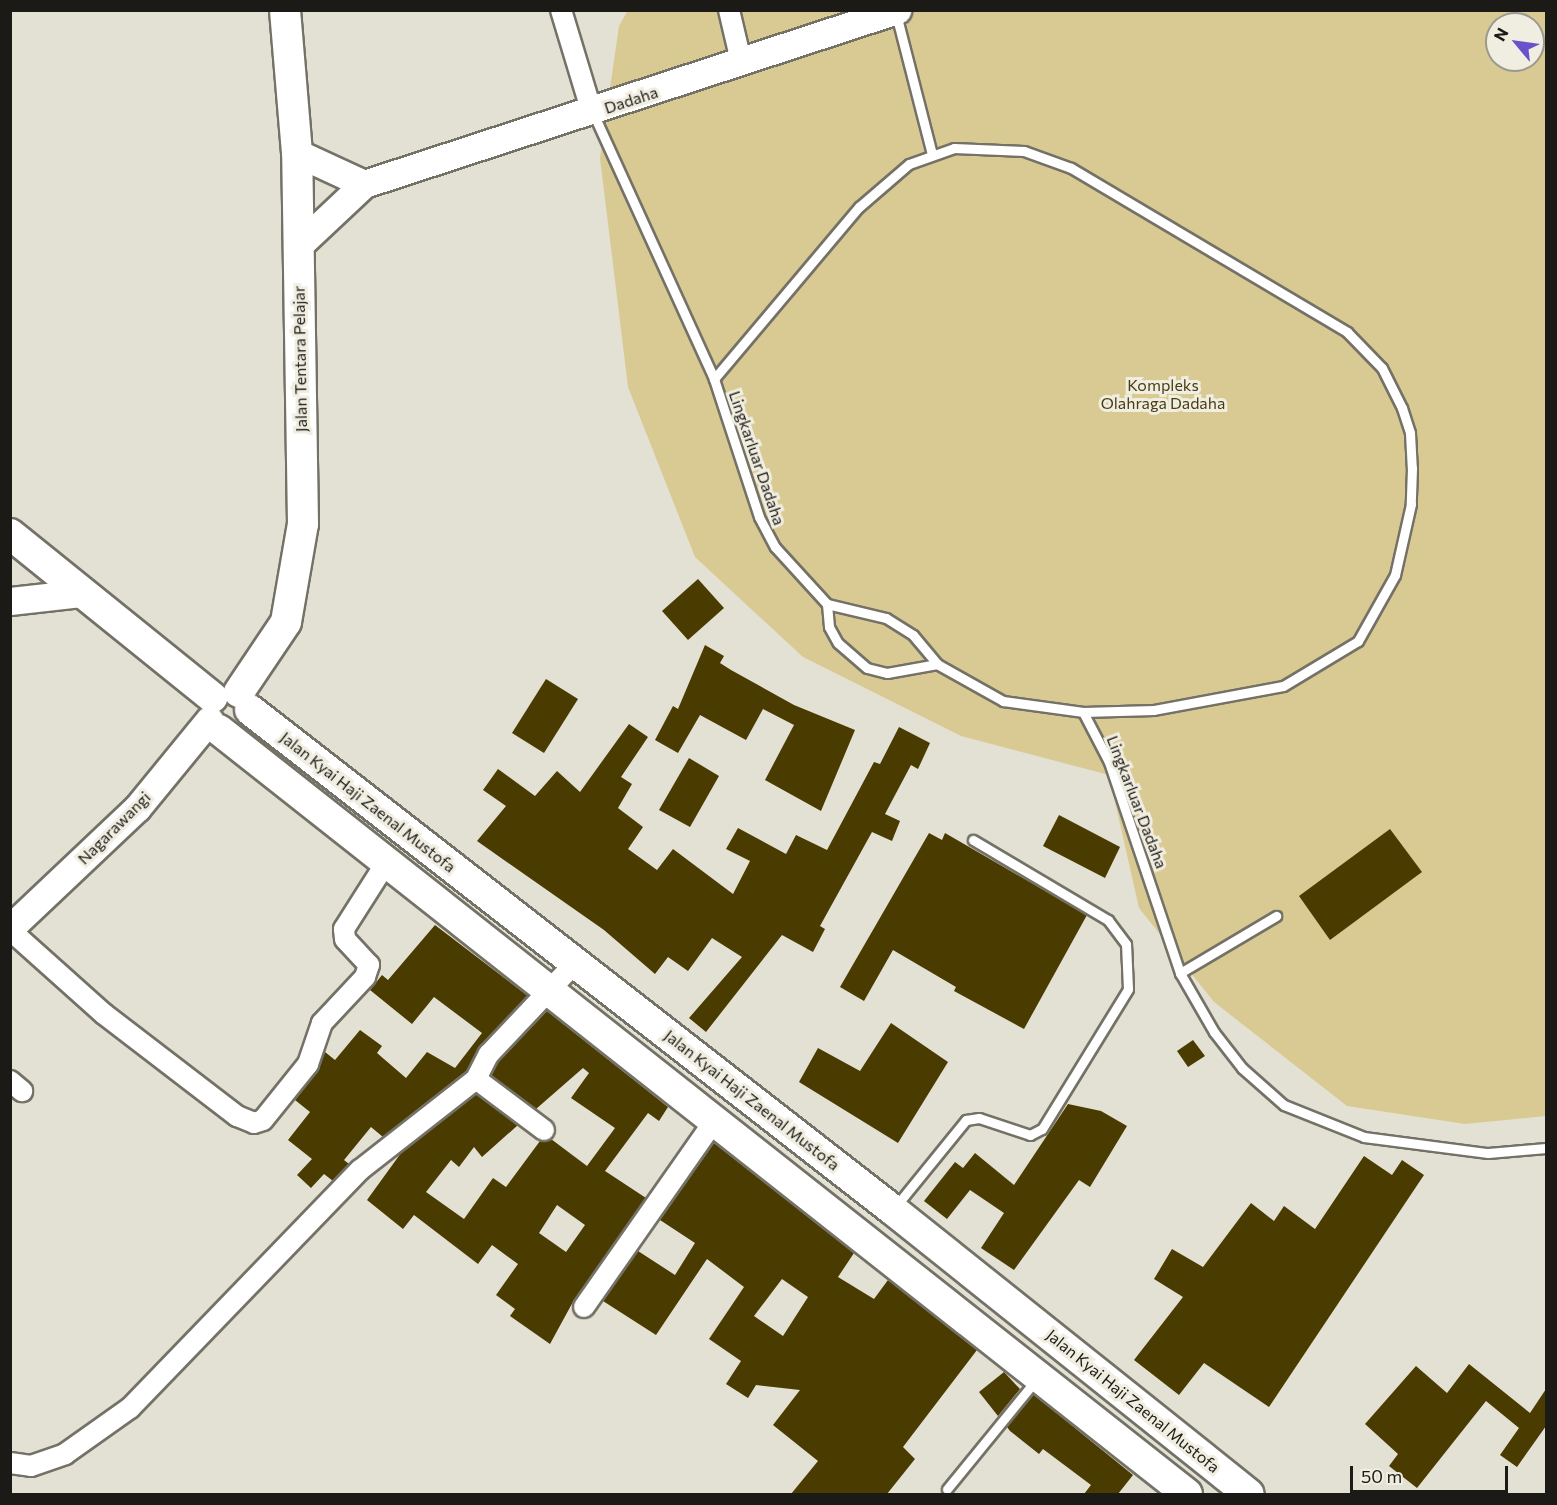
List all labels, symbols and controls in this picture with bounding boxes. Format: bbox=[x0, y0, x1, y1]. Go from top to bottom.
north arrow bbox=[1485, 12, 1545, 72]
text: N bbox=[1489, 24, 1512, 44]
street label: Dadaha bbox=[602, 82, 660, 118]
street label: Jalan Tentara Pelajar bbox=[289, 286, 311, 432]
park label: Kompleks Olahraga Dadaha bbox=[1101, 375, 1225, 413]
street label: Lingkarluar Dadaha bbox=[725, 388, 789, 528]
street label: Jalan Kyai Haji Zaenal Mustofa bbox=[276, 728, 460, 876]
street label: Lingkarluar Dadaha bbox=[1103, 733, 1171, 871]
street label: Nagarawangi bbox=[74, 788, 154, 868]
street label: Jalan Kyai Haji Zaenal Mustofa bbox=[660, 1026, 844, 1174]
street label: Jalan Kyai Haji Zaenal Mustofa bbox=[1043, 1325, 1223, 1477]
scale bar bbox=[1353, 1454, 1510, 1492]
text: 50 m bbox=[1361, 1465, 1402, 1487]

